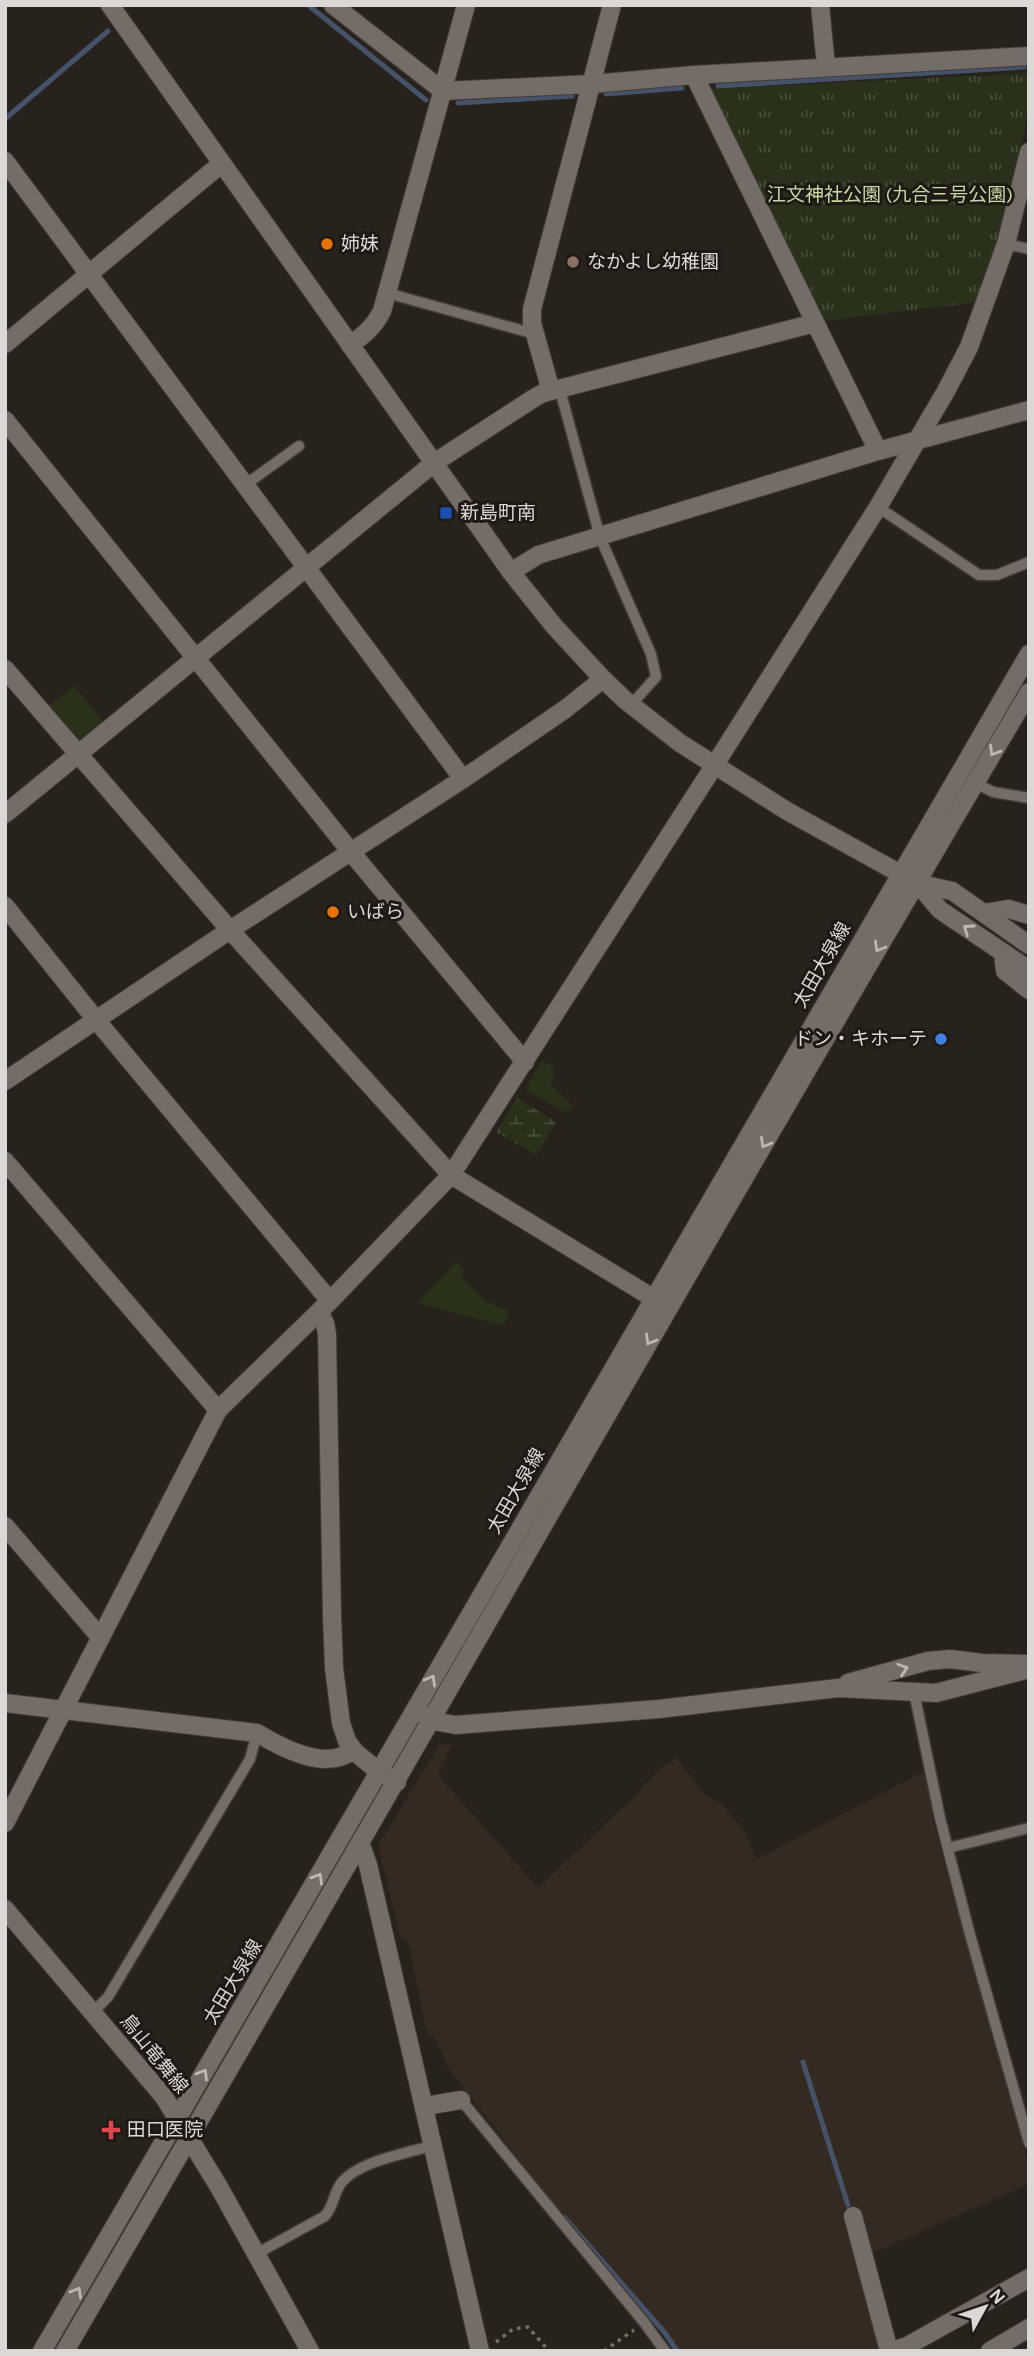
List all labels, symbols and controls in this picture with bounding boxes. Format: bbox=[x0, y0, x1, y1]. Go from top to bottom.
park label: 江文神社公園 (九合三号公園) bbox=[767, 184, 1013, 206]
place label: 姉妹 bbox=[341, 233, 379, 255]
marker: 姉妹 bbox=[319, 236, 335, 252]
place label: なかよし幼稚園 bbox=[587, 251, 719, 273]
marker: なかよし幼稚園 bbox=[565, 254, 581, 270]
place label: 新島町南 bbox=[460, 502, 536, 524]
marker: 新島町南 bbox=[438, 505, 454, 521]
one-way arrow bbox=[989, 743, 1002, 756]
place label: いばら bbox=[347, 901, 404, 923]
marker: いばら bbox=[325, 904, 341, 920]
street label: 太田大泉線 bbox=[789, 918, 855, 1012]
one-way arrow bbox=[963, 925, 976, 937]
one-way arrow bbox=[875, 939, 888, 952]
place label: ドン・キホーテ bbox=[794, 1028, 927, 1050]
marker: ドン・キホーテ bbox=[933, 1031, 949, 1047]
one-way arrow bbox=[760, 1136, 773, 1149]
one-way arrow bbox=[645, 1333, 658, 1345]
street label: 太田大泉線 bbox=[483, 1444, 549, 1538]
one-way arrow bbox=[897, 1662, 909, 1677]
one-way arrow bbox=[423, 1675, 436, 1687]
one-way arrow bbox=[310, 1872, 323, 1885]
street label: 太田大泉線 bbox=[199, 1936, 267, 2028]
street label: 鳥山竜舞線 bbox=[116, 2010, 192, 2098]
one-way arrow bbox=[194, 2068, 207, 2081]
place label: 田口医院 bbox=[127, 2119, 203, 2141]
marker: 田口医院 bbox=[101, 2120, 121, 2140]
north arrow bbox=[950, 2272, 1020, 2342]
text: N bbox=[984, 2284, 1010, 2309]
one-way arrow bbox=[69, 2286, 82, 2299]

